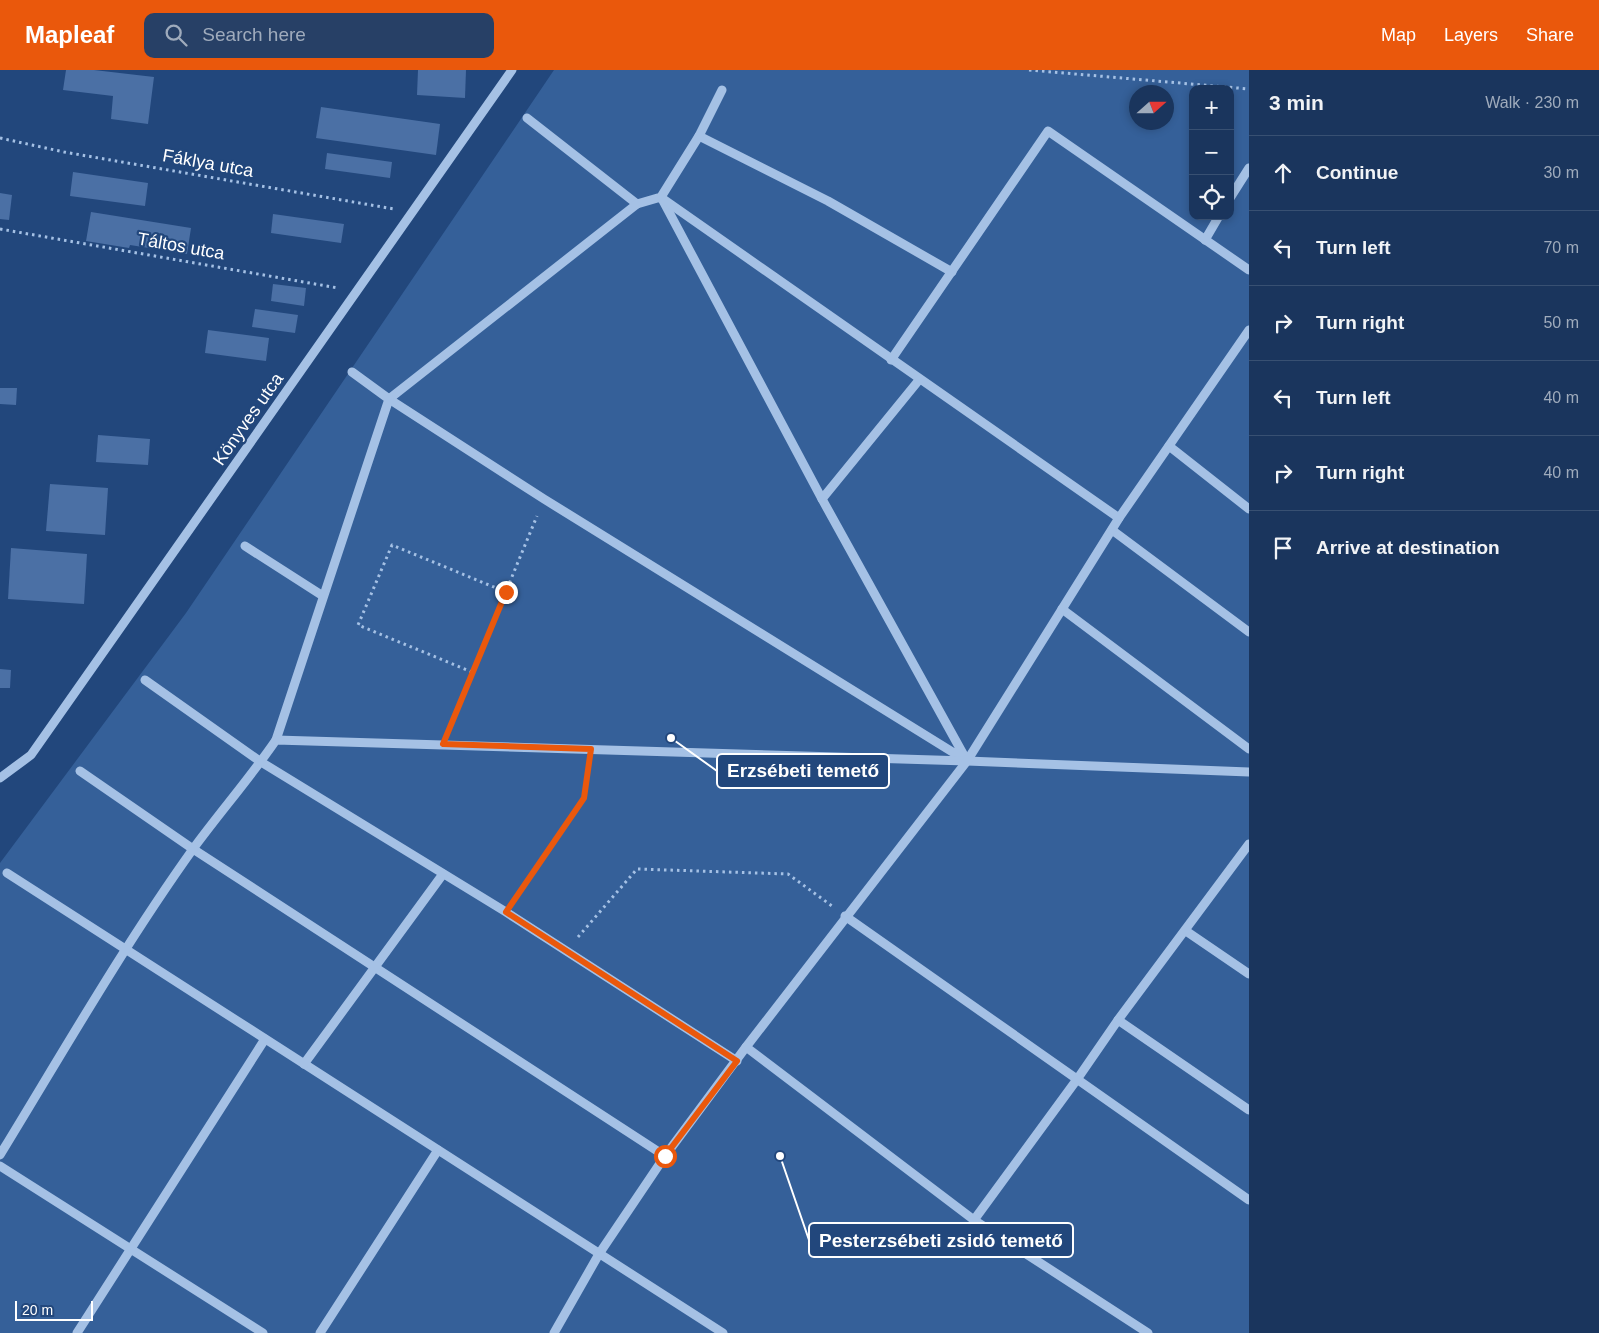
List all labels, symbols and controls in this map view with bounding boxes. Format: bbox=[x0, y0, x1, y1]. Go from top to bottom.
search box bbox=[144, 13, 494, 58]
text: Mapleaf bbox=[25, 21, 114, 48]
icon: search bbox=[162, 21, 190, 49]
text: Search here bbox=[202, 24, 306, 45]
text: Map bbox=[1381, 25, 1416, 45]
text: Layers bbox=[1444, 25, 1498, 45]
text: Share bbox=[1526, 25, 1574, 45]
north arrow bbox=[1129, 85, 1174, 130]
map controls bbox=[1189, 85, 1234, 220]
button: + bbox=[1189, 85, 1234, 130]
text: 3 min bbox=[1269, 91, 1324, 114]
text: Walk · 230 m bbox=[1485, 94, 1579, 111]
button: − bbox=[1189, 130, 1234, 175]
street label: Fáklya utca bbox=[161, 145, 256, 181]
icon: ahead bbox=[1269, 159, 1297, 187]
text: Continue bbox=[1316, 162, 1398, 183]
text: 30 m bbox=[1543, 164, 1579, 181]
button: locate bbox=[1189, 175, 1234, 220]
street label: Táltos utca bbox=[136, 229, 227, 264]
icon: left bbox=[1269, 234, 1297, 262]
text: Turn left bbox=[1316, 237, 1391, 258]
text: 70 m bbox=[1543, 239, 1579, 256]
icon: right bbox=[1269, 309, 1297, 337]
text: Turn right bbox=[1316, 312, 1404, 333]
text: 50 m bbox=[1543, 314, 1579, 331]
street label: Könyves utca bbox=[209, 368, 288, 469]
icon: left bbox=[1269, 384, 1297, 412]
text: Turn left bbox=[1316, 387, 1391, 408]
text: 40 m bbox=[1543, 389, 1579, 406]
icon: right bbox=[1269, 459, 1297, 487]
text: Turn right bbox=[1316, 462, 1404, 483]
text: 40 m bbox=[1543, 464, 1579, 481]
icon: arrive bbox=[1269, 534, 1297, 562]
text: Arrive at destination bbox=[1316, 537, 1500, 558]
route end bbox=[495, 581, 518, 604]
callout: Erzsébeti temető bbox=[717, 754, 889, 788]
text: Erzsébeti temető bbox=[727, 760, 879, 781]
route start bbox=[654, 1145, 677, 1168]
callout: Pesterzsébeti zsidó temető bbox=[809, 1223, 1073, 1257]
text: Pesterzsébeti zsidó temető bbox=[819, 1230, 1063, 1251]
scale bar bbox=[15, 1298, 92, 1321]
text: 20 m bbox=[22, 1302, 53, 1318]

